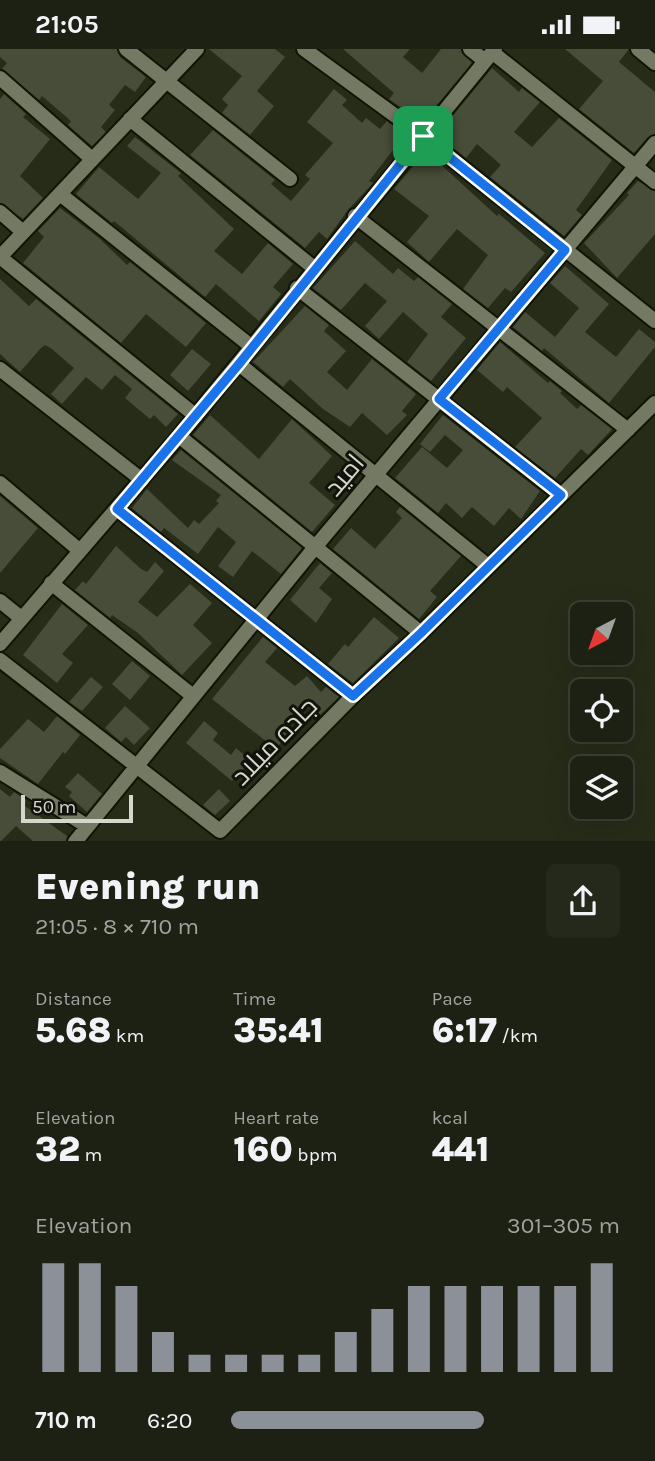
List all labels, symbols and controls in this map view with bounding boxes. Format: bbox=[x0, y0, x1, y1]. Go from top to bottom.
text: 21:05 bbox=[35, 9, 99, 40]
pin bbox=[393, 106, 453, 166]
icon: arrive bbox=[404, 117, 442, 155]
street label: امید bbox=[318, 448, 371, 503]
north arrow bbox=[570, 602, 634, 665]
map controls bbox=[570, 602, 633, 819]
button: locate bbox=[570, 679, 633, 742]
street label: جاده میلاد bbox=[225, 691, 324, 792]
button: layers bbox=[570, 756, 633, 819]
scale bar bbox=[21, 793, 133, 824]
text: 50 m bbox=[32, 796, 76, 818]
text: Evening run bbox=[35, 864, 260, 909]
button: share bbox=[546, 864, 620, 938]
text: 21:05 · 8 × 710 m bbox=[35, 913, 199, 940]
text: Distance bbox=[35, 988, 112, 1010]
text: Time bbox=[233, 988, 276, 1010]
text: Pace bbox=[432, 988, 472, 1010]
text: 5.68 bbox=[35, 1010, 111, 1051]
text: 35:41 bbox=[233, 1010, 324, 1051]
text: 6:17 bbox=[432, 1010, 497, 1051]
text: km bbox=[111, 1025, 144, 1047]
text: /km bbox=[497, 1025, 538, 1047]
text: Elevation bbox=[35, 1107, 115, 1129]
text: Heart rate bbox=[233, 1107, 319, 1129]
text: kcal bbox=[432, 1107, 468, 1129]
text: 32 bbox=[35, 1129, 80, 1170]
text: 160 bbox=[233, 1129, 293, 1170]
text: 441 bbox=[432, 1129, 489, 1170]
text: m bbox=[80, 1144, 102, 1166]
text: bpm bbox=[293, 1144, 338, 1166]
text: Elevation bbox=[35, 1212, 132, 1239]
text: 301–305 m bbox=[507, 1212, 620, 1239]
text: 710 m bbox=[35, 1407, 97, 1434]
text: 6:20 bbox=[147, 1407, 192, 1434]

